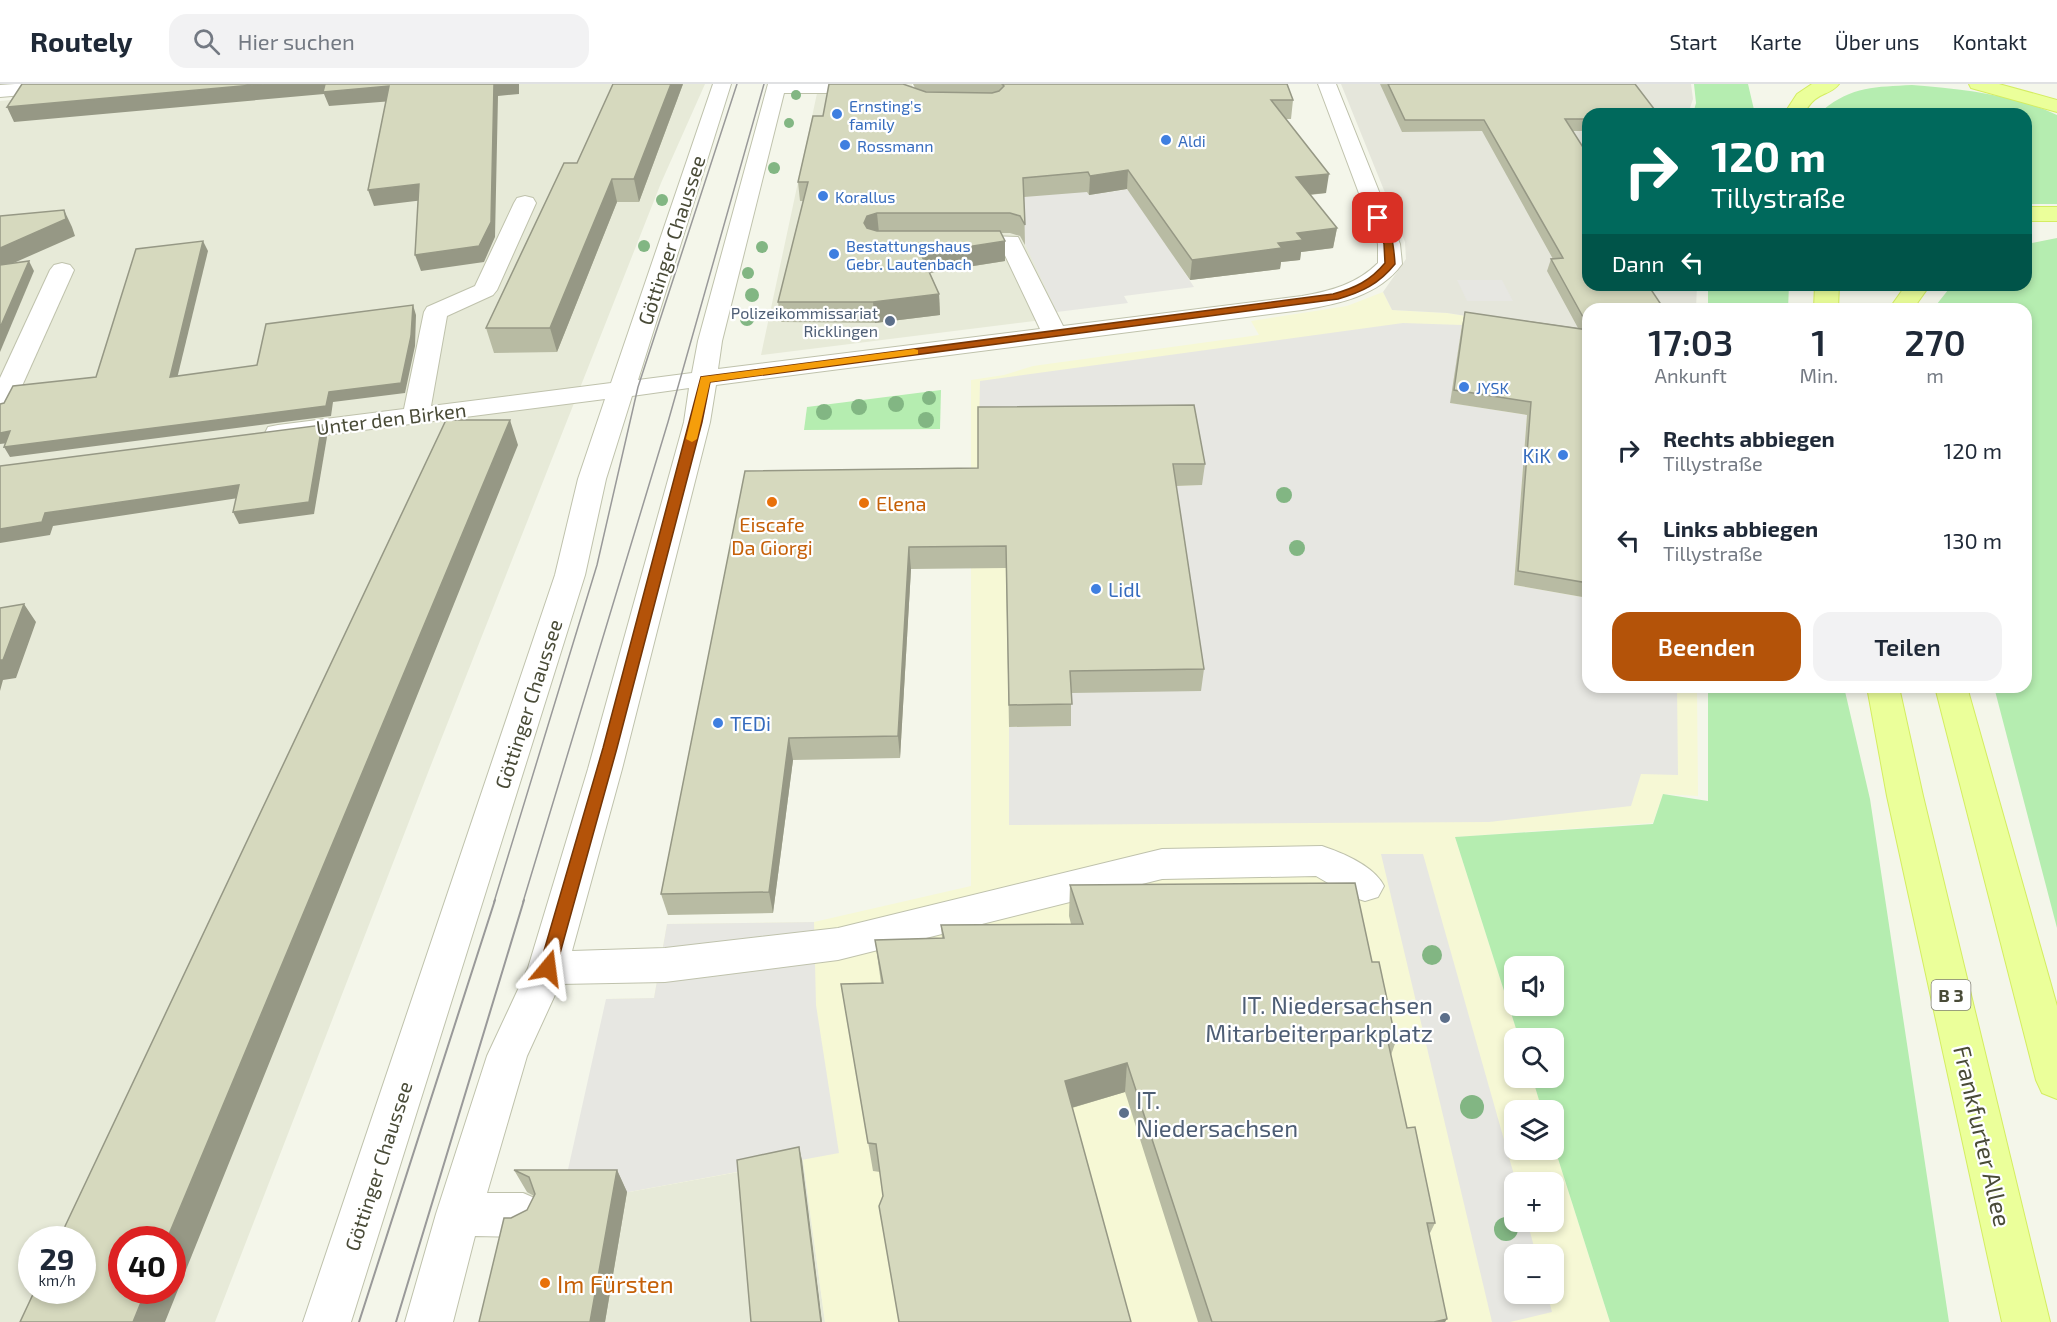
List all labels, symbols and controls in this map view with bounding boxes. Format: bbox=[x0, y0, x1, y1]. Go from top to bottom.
search box bbox=[169, 14, 589, 68]
text: Routely bbox=[30, 24, 133, 58]
icon: search bbox=[190, 25, 223, 58]
text: Hier suchen bbox=[238, 28, 355, 54]
text: Start bbox=[1670, 29, 1717, 54]
text: Karte bbox=[1750, 29, 1802, 54]
text: Über uns bbox=[1835, 29, 1920, 54]
text: Kontakt bbox=[1953, 29, 2027, 54]
place label: Ernsting's family bbox=[849, 96, 922, 133]
marker: Ernsting's family bbox=[830, 107, 844, 121]
text: 120 m bbox=[1711, 130, 1826, 180]
place label: Aldi bbox=[1178, 131, 1206, 150]
icon: right bbox=[1612, 132, 1690, 210]
marker: Aldi bbox=[1159, 133, 1173, 147]
place label: Rossmann bbox=[857, 136, 934, 155]
marker: Rossmann bbox=[838, 138, 852, 152]
street label: Göttinger Chaussee bbox=[632, 152, 710, 328]
text: Tillystraße bbox=[1711, 181, 1846, 213]
place label: Korallus bbox=[835, 187, 895, 206]
marker: Korallus bbox=[816, 189, 830, 203]
pin bbox=[1352, 192, 1403, 243]
icon: arrive bbox=[1361, 201, 1394, 234]
place label: Bestattungshaus Gebr. Lautenbach bbox=[846, 236, 972, 273]
icon: left bbox=[1676, 246, 1709, 279]
marker: Bestattungshaus Gebr. Lautenbach bbox=[827, 247, 841, 261]
text: Dann bbox=[1612, 250, 1664, 276]
place label: Polizeikommissariat Ricklingen bbox=[731, 303, 878, 340]
marker: Polizeikommissariat Ricklingen bbox=[883, 314, 897, 328]
text: 17:03 bbox=[1648, 320, 1733, 363]
text: 1 bbox=[1811, 320, 1826, 363]
text: 270 bbox=[1904, 320, 1966, 363]
text: Ankunft bbox=[1654, 363, 1727, 387]
text: Min. bbox=[1799, 363, 1838, 387]
text: m bbox=[1926, 363, 1944, 387]
place label: JYSK bbox=[1476, 378, 1509, 397]
marker: JYSK bbox=[1457, 380, 1471, 394]
street label: Unter den Birken bbox=[314, 397, 468, 439]
text: Rechts abbiegen bbox=[1663, 425, 1835, 451]
icon: right bbox=[1612, 434, 1645, 467]
text: 120 m bbox=[1943, 437, 2002, 463]
place label: KiK bbox=[1522, 443, 1551, 467]
marker: KiK bbox=[1556, 448, 1570, 462]
text: Tillystraße bbox=[1663, 451, 1763, 475]
place label: Elena bbox=[876, 491, 926, 515]
marker: Eiscafe Da Giorgi bbox=[765, 495, 779, 509]
marker: Elena bbox=[857, 496, 871, 510]
place label: Eiscafe Da Giorgi bbox=[731, 512, 813, 559]
text: Links abbiegen bbox=[1663, 515, 1818, 541]
icon: left bbox=[1612, 524, 1645, 557]
text: 130 m bbox=[1944, 527, 2002, 553]
text: Tillystraße bbox=[1663, 541, 1763, 565]
place label: Lidl bbox=[1108, 577, 1141, 601]
marker: Lidl bbox=[1089, 582, 1103, 596]
button: Beenden bbox=[1612, 612, 1801, 681]
button: Teilen bbox=[1813, 612, 2002, 681]
street label: Göttinger Chaussee bbox=[489, 616, 567, 792]
place label: TEDi bbox=[730, 711, 771, 735]
marker: TEDi bbox=[711, 716, 725, 730]
position arrow bbox=[516, 936, 580, 1000]
map controls bbox=[1504, 956, 1564, 1304]
button: sound bbox=[1504, 956, 1564, 1016]
road number: B 3 bbox=[1932, 980, 1970, 1010]
place label: IT. Niedersachsen Mitarbeiterparkplatz bbox=[1205, 990, 1433, 1047]
marker: IT. Niedersachsen Mitarbeiterparkplatz bbox=[1438, 1011, 1452, 1025]
button: search bbox=[1504, 1028, 1564, 1088]
street label: Frankfurter Allee bbox=[1948, 1043, 2018, 1229]
street label: Göttinger Chaussee bbox=[339, 1078, 417, 1254]
place label: IT. Niedersachsen bbox=[1136, 1085, 1298, 1142]
button: layers bbox=[1504, 1100, 1564, 1160]
marker: IT. Niedersachsen bbox=[1117, 1106, 1131, 1120]
button: + bbox=[1504, 1172, 1564, 1232]
speed limit sign: 40 bbox=[108, 1226, 186, 1304]
text: 29 bbox=[39, 1240, 75, 1276]
button: − bbox=[1504, 1244, 1564, 1304]
place label: Im Fürsten bbox=[557, 1269, 674, 1298]
text: km/h bbox=[38, 1271, 76, 1289]
marker: Im Fürsten bbox=[538, 1276, 552, 1290]

